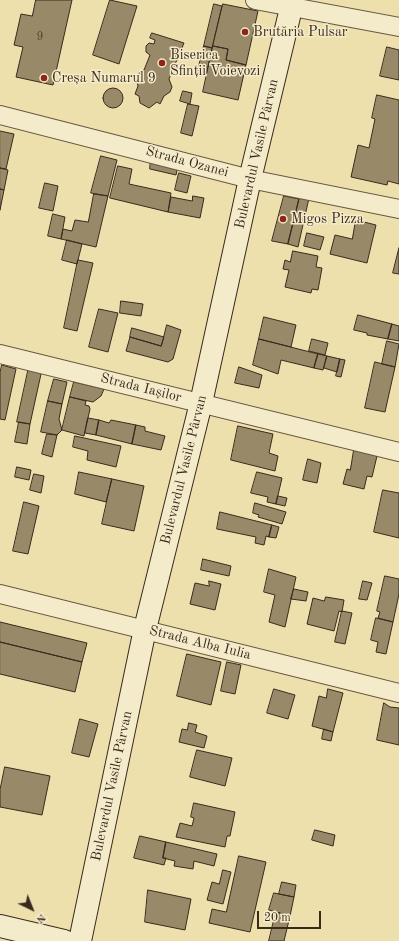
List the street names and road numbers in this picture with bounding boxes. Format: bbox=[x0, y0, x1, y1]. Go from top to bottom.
street label: Bulevardul Vasile Pârvan bbox=[232, 77, 282, 231]
street label: Strada Ozanei bbox=[144, 143, 230, 181]
street label: Strada Iașilor bbox=[99, 370, 183, 406]
street label: Bulevardul Vasile Pârvan bbox=[157, 394, 211, 546]
street label: Strada Alba Iulia bbox=[147, 622, 253, 664]
street label: Bulevardul Vasile Pârvan bbox=[88, 709, 136, 863]

